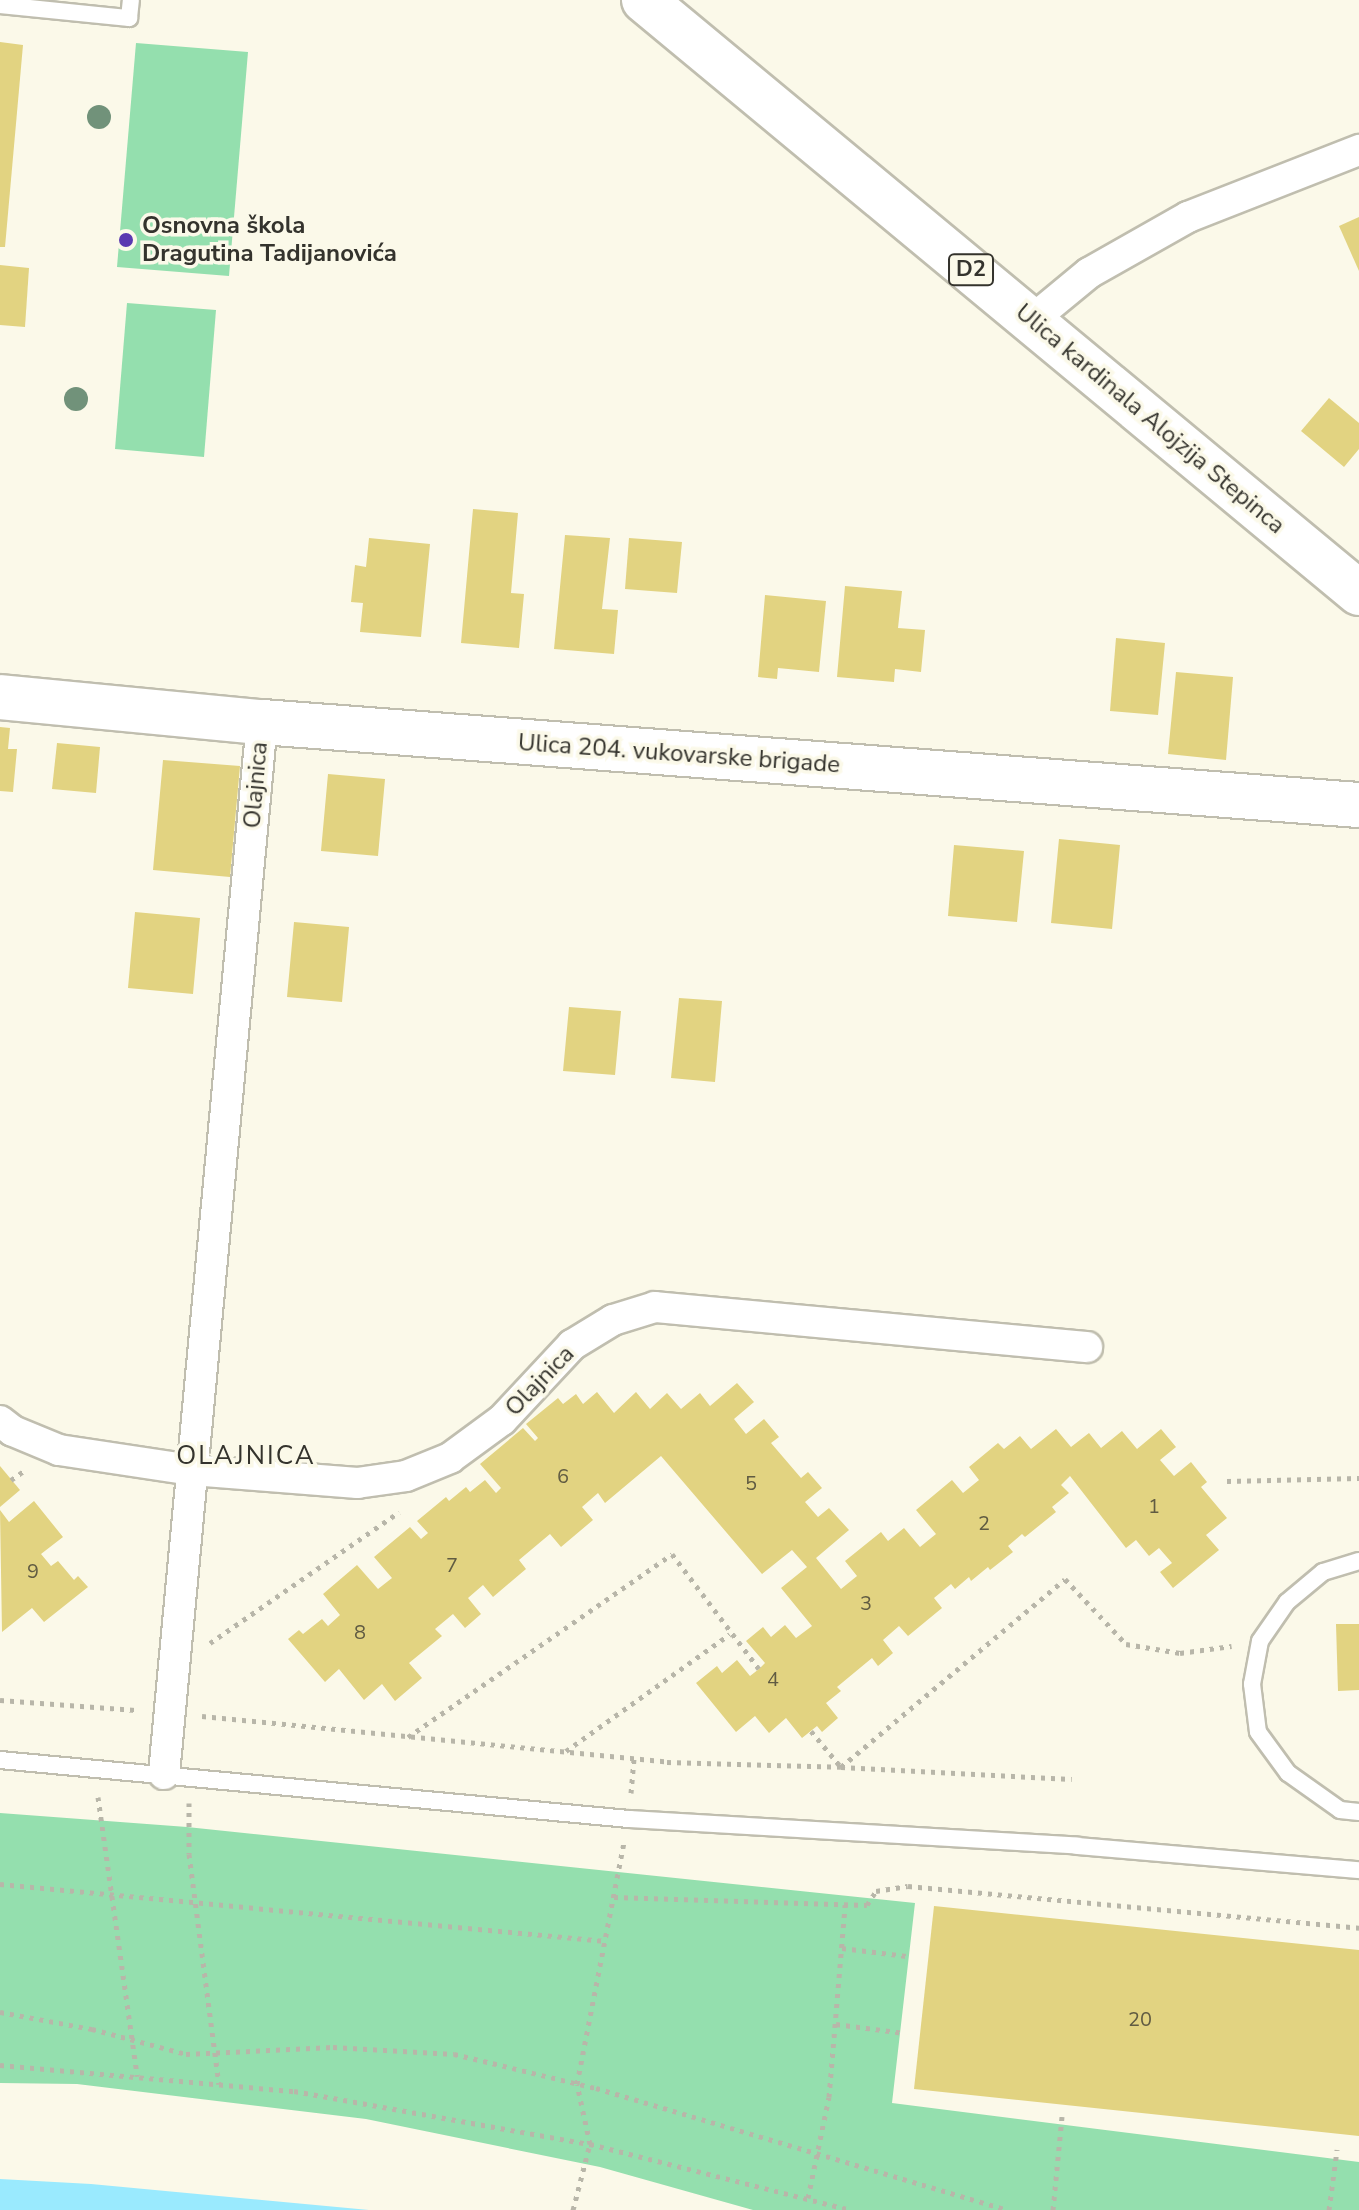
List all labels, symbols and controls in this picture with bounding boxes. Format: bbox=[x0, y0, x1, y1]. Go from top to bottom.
place label: Osnovna škola Dragutina Tadijanovića bbox=[142, 212, 397, 268]
marker: Osnovna škola Dragutina Tadijanovića bbox=[117, 231, 135, 249]
road number: D2 bbox=[947, 252, 995, 288]
street label: Ulica kardinala Alojzija Stepinca bbox=[1010, 298, 1290, 540]
street label: Ulica 204. vukovarske brigade bbox=[517, 728, 841, 780]
street label: Olajnica bbox=[238, 740, 274, 830]
street label: Olajnica bbox=[499, 1340, 581, 1422]
district label: OLAJNICA bbox=[176, 1440, 316, 1472]
house number: 6 bbox=[557, 1464, 569, 1488]
house number: 5 bbox=[745, 1471, 757, 1495]
house number: 1 bbox=[1148, 1494, 1160, 1518]
house number: 2 bbox=[978, 1511, 990, 1535]
house number: 7 bbox=[446, 1553, 458, 1577]
house number: 9 bbox=[27, 1559, 39, 1583]
house number: 3 bbox=[860, 1591, 872, 1615]
house number: 8 bbox=[354, 1620, 366, 1644]
house number: 4 bbox=[767, 1667, 779, 1691]
house number: 20 bbox=[1128, 2007, 1152, 2031]

